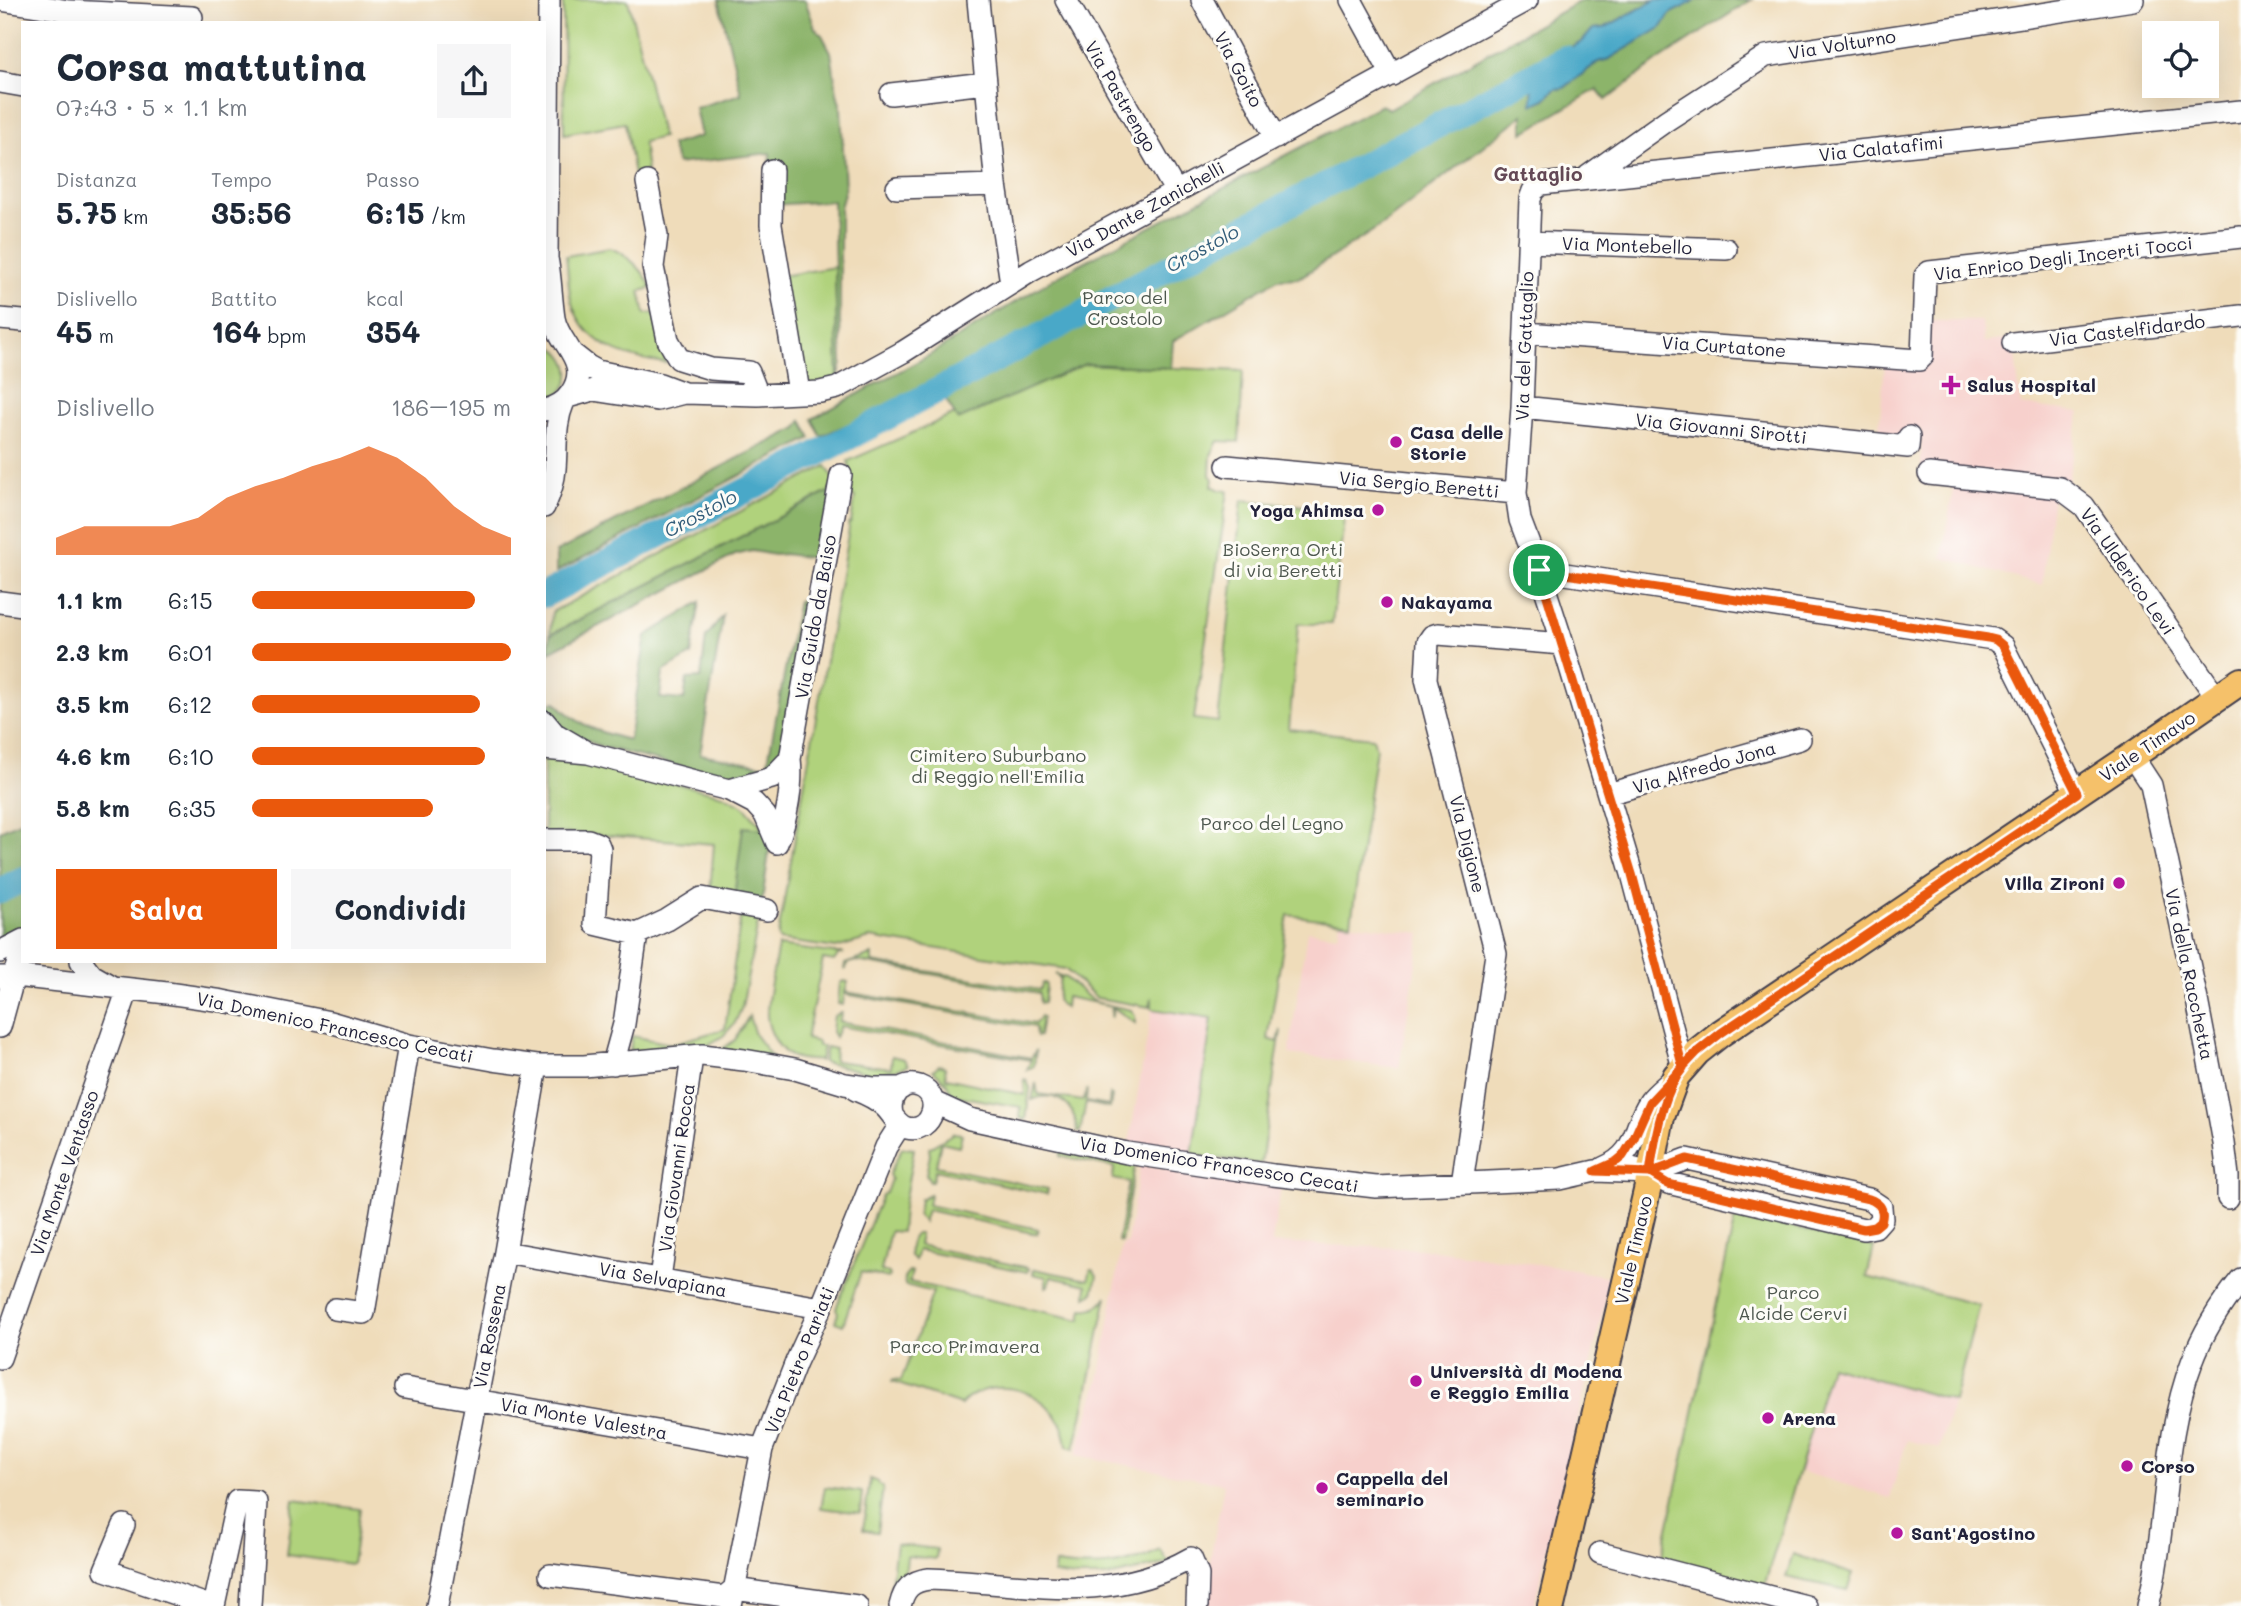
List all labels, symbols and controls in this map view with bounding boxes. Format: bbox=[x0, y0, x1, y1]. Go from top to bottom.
map controls bbox=[2142, 21, 2219, 98]
button: locate bbox=[2142, 21, 2219, 98]
street label: Via Volturno bbox=[1787, 24, 1898, 64]
street label: Via Goito bbox=[1209, 27, 1269, 111]
street label: Via Pastrengo bbox=[1080, 36, 1163, 156]
text: Corsa mattutina bbox=[56, 41, 367, 91]
button: share bbox=[437, 44, 511, 118]
text: 07:43 · 5 × 1.1 km bbox=[56, 92, 248, 122]
street label: Via Calatafimi bbox=[1817, 130, 1945, 166]
street label: Via Dante Zanichelli bbox=[1061, 155, 1229, 263]
district label: Gattaglio bbox=[1493, 161, 1583, 186]
text: Distanza bbox=[56, 167, 137, 192]
text: Tempo bbox=[211, 167, 271, 192]
text: Passo bbox=[366, 167, 419, 192]
text: 5.75 bbox=[56, 192, 117, 232]
text: 35:56 bbox=[211, 192, 292, 232]
text: 6:15 bbox=[366, 192, 424, 232]
text: km bbox=[117, 204, 148, 229]
text: /km bbox=[424, 204, 466, 229]
water label: Crostolo bbox=[1161, 218, 1243, 278]
street label: Via Enrico Degli Incerti Tocci bbox=[1932, 230, 2194, 286]
street label: Via Montebello bbox=[1561, 231, 1693, 259]
street label: Via del Gattaglio bbox=[1509, 270, 1539, 421]
park label: Parco del Crostolo bbox=[1082, 285, 1168, 330]
text: Dislivello bbox=[56, 286, 137, 311]
text: Battito bbox=[211, 286, 277, 311]
text: kcal bbox=[366, 286, 404, 311]
street label: Via Castelfidardo bbox=[2048, 309, 2207, 351]
text: 45 bbox=[56, 311, 93, 351]
text: 164 bbox=[211, 311, 261, 351]
text: 354 bbox=[366, 311, 421, 351]
text: m bbox=[93, 323, 114, 348]
text: bpm bbox=[261, 323, 307, 348]
street label: Via Curtatone bbox=[1661, 330, 1787, 362]
place label: Salus Hospital bbox=[1967, 373, 2096, 397]
marker: Salus Hospital bbox=[1941, 375, 1961, 395]
text: Dislivello bbox=[56, 392, 154, 422]
text: 186–195 m bbox=[391, 392, 511, 422]
street label: Via Giovanni Sirotti bbox=[1634, 407, 1808, 449]
place label: Casa delle Storie bbox=[1410, 420, 1504, 465]
marker: Casa delle Storie bbox=[1388, 434, 1404, 450]
street label: Via Sergio Beretti bbox=[1338, 465, 1500, 503]
water label: Crostolo bbox=[659, 483, 741, 543]
place label: Yoga Ahimsa bbox=[1250, 498, 1364, 522]
marker: Yoga Ahimsa bbox=[1370, 502, 1386, 518]
street label: Via Ulderico Levi bbox=[2075, 503, 2181, 639]
street label: Via Guido da Baiso bbox=[789, 533, 841, 701]
park label: BioSerra Orti di via Beretti bbox=[1223, 537, 1343, 582]
pin bbox=[1509, 540, 1569, 600]
icon: arrive bbox=[1520, 551, 1558, 589]
text: 1.1 km bbox=[56, 585, 122, 615]
text: 6:15 bbox=[168, 585, 213, 615]
place label: Nakayama bbox=[1401, 590, 1493, 614]
marker: Nakayama bbox=[1379, 594, 1395, 610]
text: 2.3 km bbox=[56, 637, 129, 667]
text: 6:01 bbox=[168, 637, 214, 667]
text: 3.5 km bbox=[56, 689, 129, 719]
text: 6:12 bbox=[168, 689, 212, 719]
street label: Viale Timavo bbox=[2094, 705, 2200, 787]
street label: Via Alfredo Jona bbox=[1630, 735, 1778, 799]
text: 4.6 km bbox=[56, 741, 131, 771]
text: 6:10 bbox=[168, 741, 214, 771]
park label: Cimitero Suburbano di Reggio nell'Emilia bbox=[910, 743, 1087, 788]
text: 5.8 km bbox=[56, 793, 130, 823]
text: 6:35 bbox=[168, 793, 216, 823]
street label: Via Digione bbox=[1444, 793, 1492, 895]
park label: Parco del Legno bbox=[1201, 811, 1344, 835]
button: Salva bbox=[56, 869, 277, 949]
button: Condividi bbox=[291, 869, 511, 949]
place label: Villa Zironi bbox=[2004, 871, 2105, 895]
marker: Villa Zironi bbox=[2111, 875, 2127, 891]
street label: Via della Racchetta bbox=[2160, 886, 2220, 1062]
street label: Via Domenico Francesco Cecati bbox=[195, 986, 475, 1068]
street label: Via Giovanni Rocca bbox=[652, 1082, 700, 1254]
street label: Via Monte Ventasso bbox=[24, 1087, 104, 1259]
street label: Via Domenico Francesco Cecati bbox=[1078, 1130, 1360, 1198]
street label: Viale Timavo bbox=[1609, 1193, 1657, 1307]
street label: Via Selvapiana bbox=[597, 1256, 729, 1302]
park label: Parco Alcide Cervi bbox=[1738, 1280, 1848, 1325]
street label: Via Rossena bbox=[467, 1282, 511, 1390]
street label: Via Pietro Pariati bbox=[759, 1283, 839, 1437]
park label: Parco Primavera bbox=[890, 1334, 1040, 1358]
place label: Università di Modena e Reggio Emilia bbox=[1430, 1359, 1623, 1404]
marker: Università di Modena e Reggio Emilia bbox=[1408, 1373, 1424, 1389]
street label: Via Monte Valestra bbox=[499, 1391, 669, 1445]
place label: Arena bbox=[1782, 1406, 1836, 1430]
marker: Arena bbox=[1760, 1410, 1776, 1426]
place label: Corso bbox=[2141, 1454, 2195, 1478]
marker: Corso bbox=[2119, 1458, 2135, 1474]
place label: Cappella del seminario bbox=[1336, 1466, 1448, 1511]
marker: Cappella del seminario bbox=[1314, 1480, 1330, 1496]
place label: Sant'Agostino bbox=[1911, 1521, 2035, 1545]
marker: Sant'Agostino bbox=[1889, 1525, 1905, 1541]

